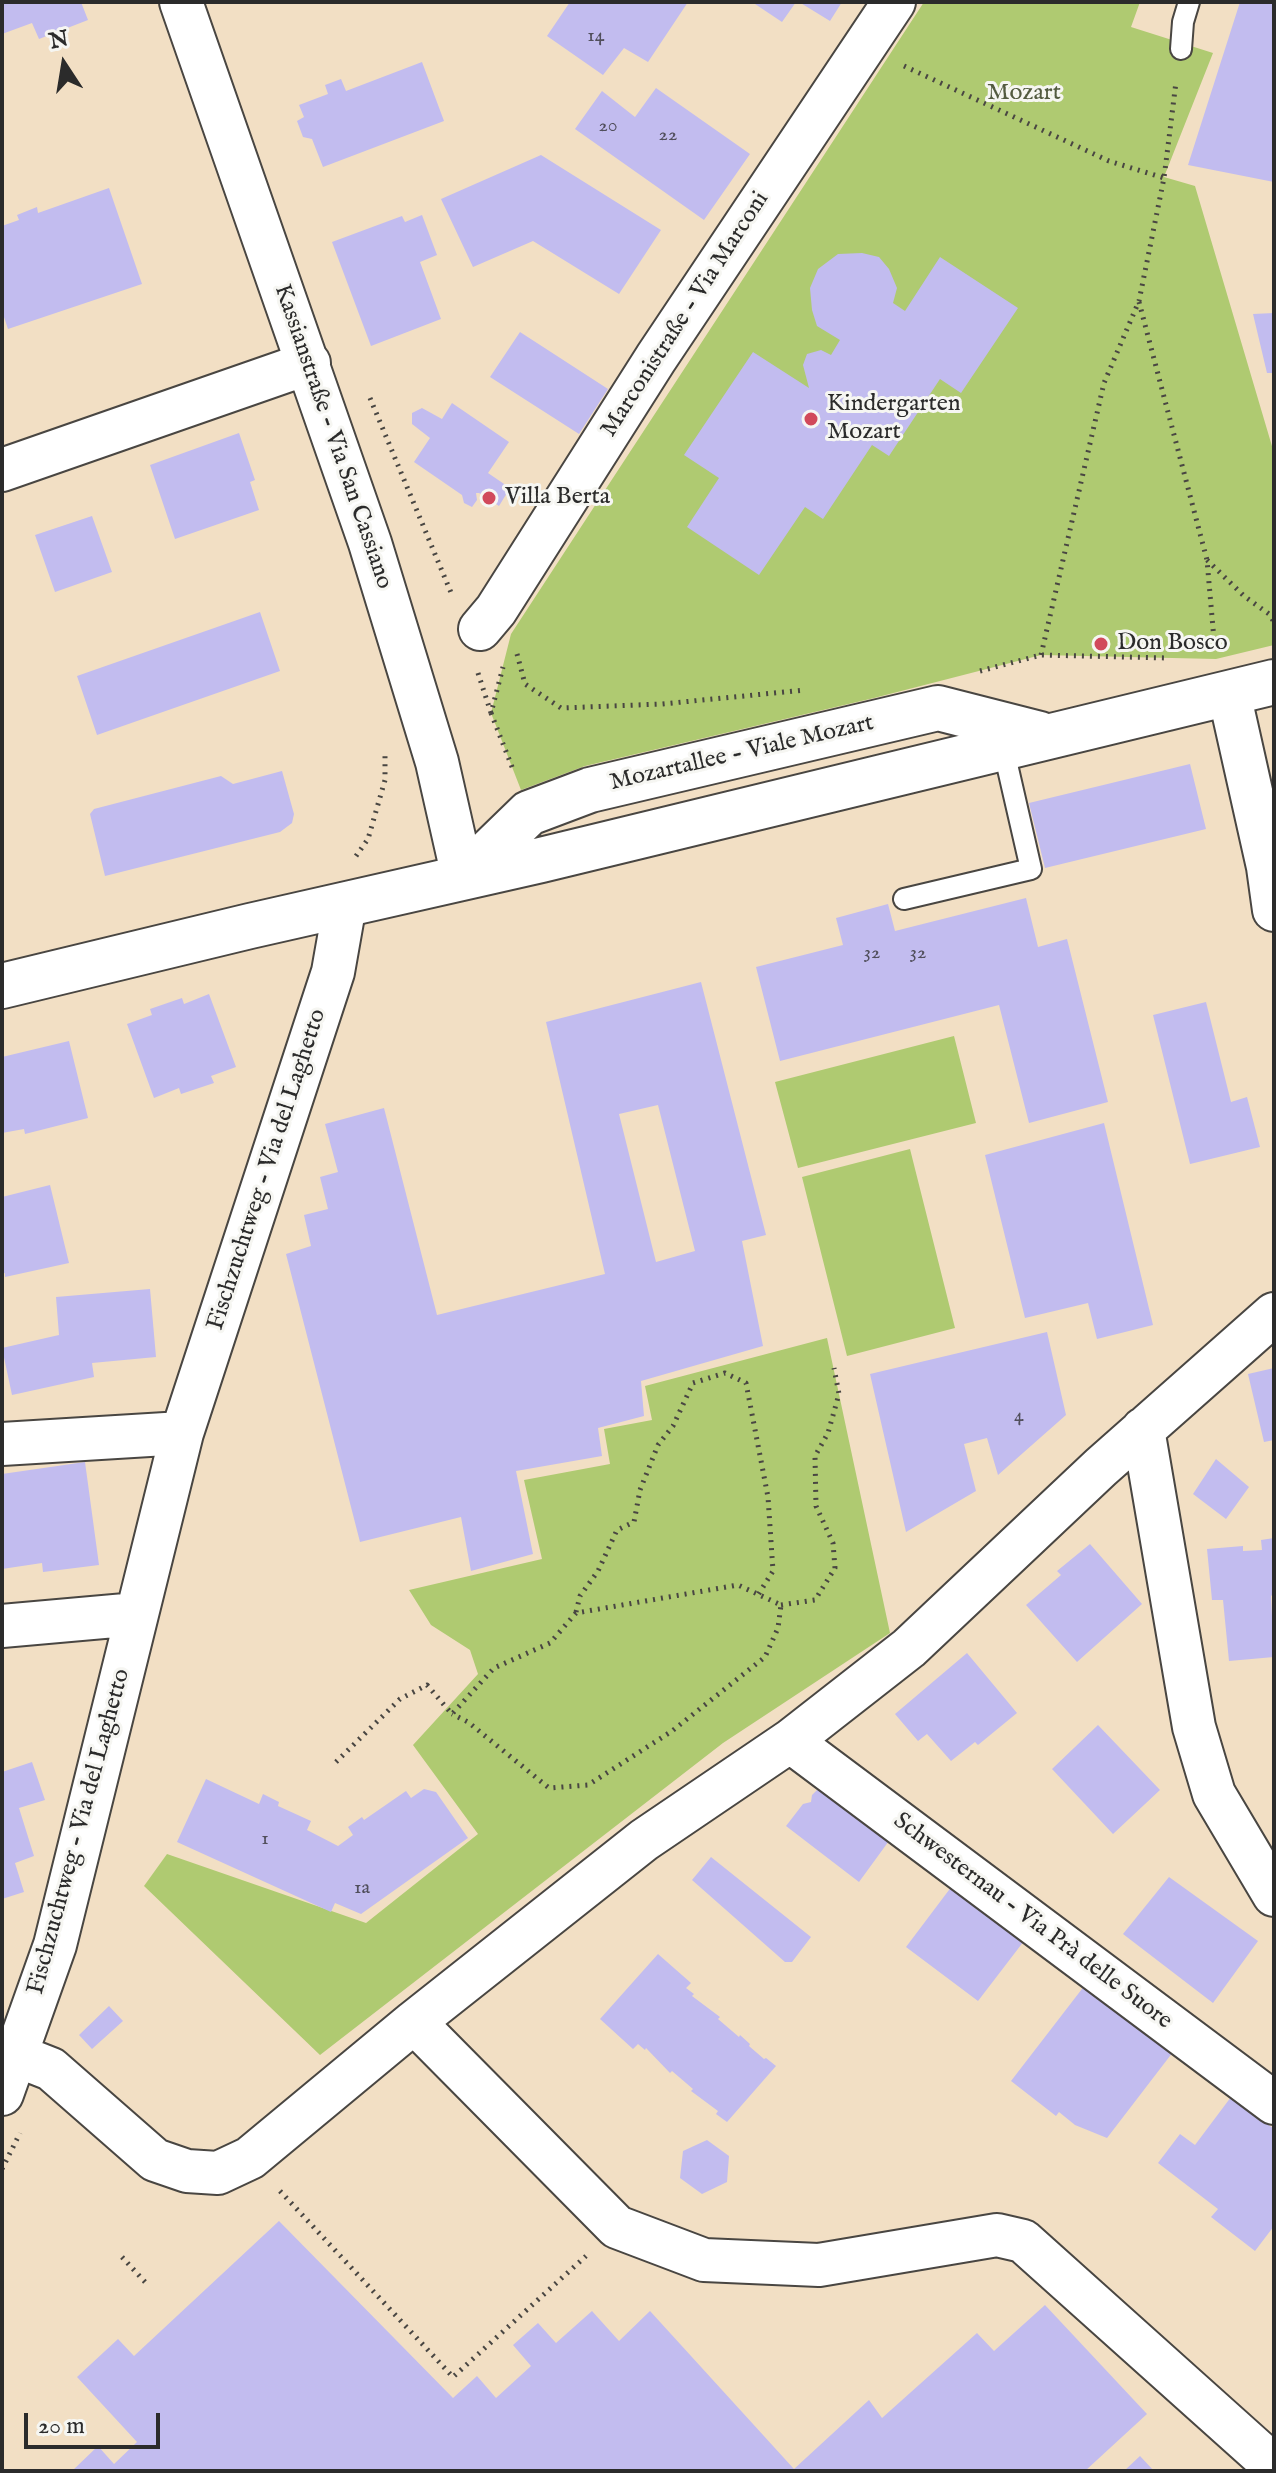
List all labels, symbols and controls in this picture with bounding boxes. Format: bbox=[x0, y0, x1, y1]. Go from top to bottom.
north arrow bbox=[24, 24, 104, 104]
text: N bbox=[47, 25, 71, 56]
house number: 14 bbox=[587, 25, 605, 49]
park label: Mozart bbox=[987, 80, 1061, 108]
house number: 20 bbox=[598, 115, 618, 139]
house number: 22 bbox=[659, 124, 677, 148]
street label: Marconistraße - Via Marconi bbox=[596, 187, 776, 443]
street label: Kassianstraße - Via San Cassiano bbox=[266, 281, 398, 593]
place label: Kindergarten Mozart bbox=[827, 391, 960, 447]
marker: Kindergarten Mozart bbox=[802, 410, 820, 428]
place label: Villa Berta bbox=[505, 484, 610, 512]
marker: Villa Berta bbox=[480, 489, 498, 507]
place label: Don Bosco bbox=[1117, 630, 1228, 658]
marker: Don Bosco bbox=[1092, 635, 1110, 653]
street label: Mozartallee - Viale Mozart bbox=[607, 710, 877, 798]
house number: 32 bbox=[864, 942, 880, 966]
house number: 32 bbox=[910, 942, 926, 966]
street label: Fischzuchtweg - Via del Laghetto bbox=[202, 1006, 334, 1334]
house number: 4 bbox=[1014, 1405, 1024, 1429]
street label: Fischzuchtweg - Via del Laghetto bbox=[23, 1666, 137, 1998]
street label: Schwesternau - Via Prà delle Suore bbox=[887, 1808, 1177, 2036]
house number: 1 bbox=[261, 1828, 269, 1852]
house number: 1a bbox=[354, 1877, 370, 1901]
scale bar bbox=[28, 2397, 164, 2447]
text: 20 m bbox=[38, 2411, 85, 2442]

